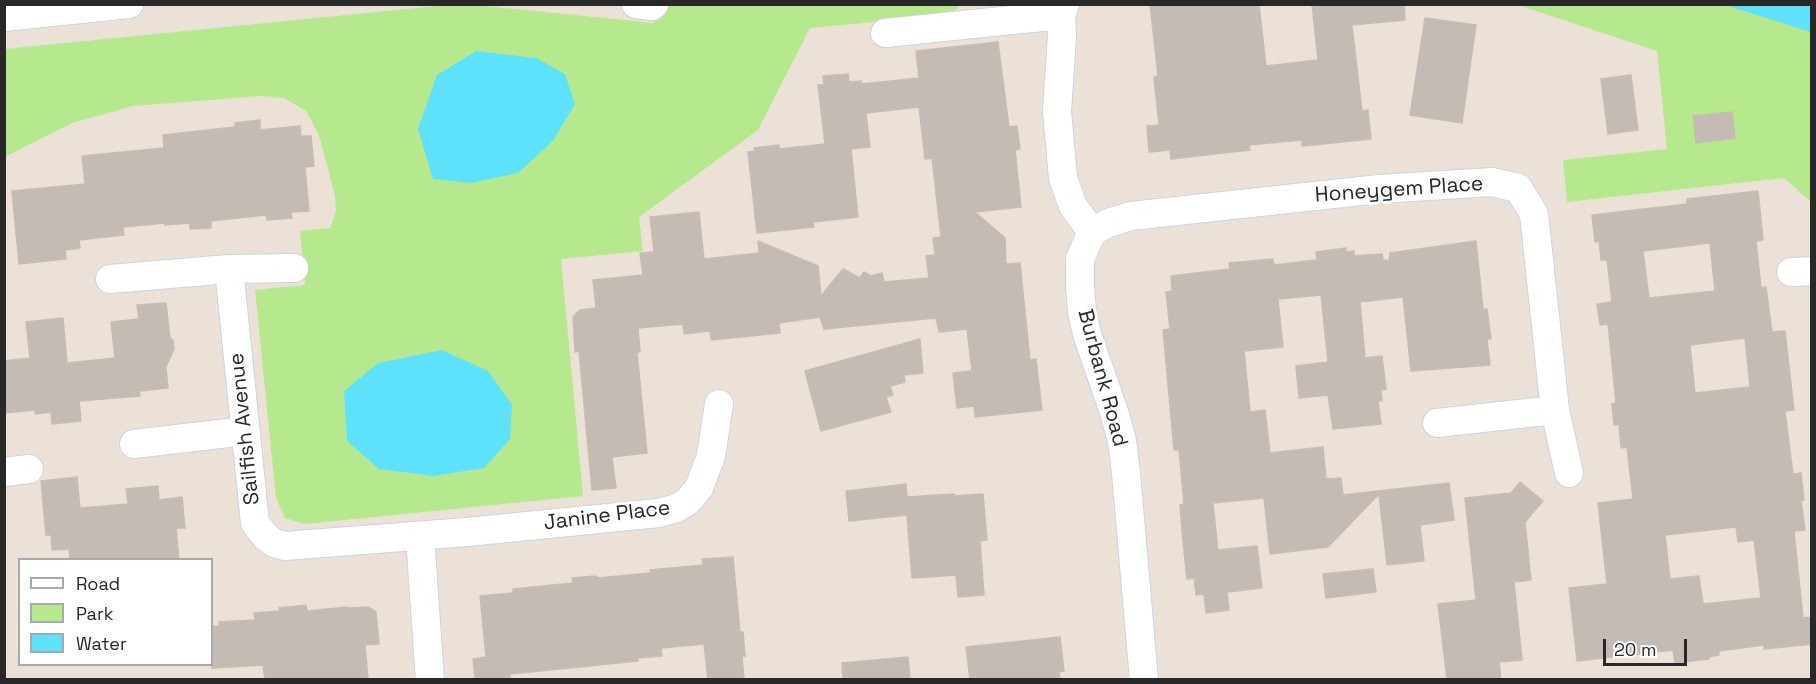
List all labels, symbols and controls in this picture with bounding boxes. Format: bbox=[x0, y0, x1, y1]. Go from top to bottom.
street label: Honeygem Place bbox=[1314, 172, 1484, 208]
street label: Burbank Road bbox=[1072, 306, 1132, 450]
street label: Sailfish Avenue bbox=[224, 352, 266, 506]
street label: Janine Place bbox=[542, 496, 672, 536]
legend bbox=[18, 558, 213, 666]
text: Road bbox=[76, 572, 120, 595]
text: Park bbox=[76, 602, 113, 625]
scale bar bbox=[1606, 627, 1690, 665]
text: Water bbox=[76, 632, 127, 655]
text: 20 m bbox=[1614, 638, 1657, 661]

